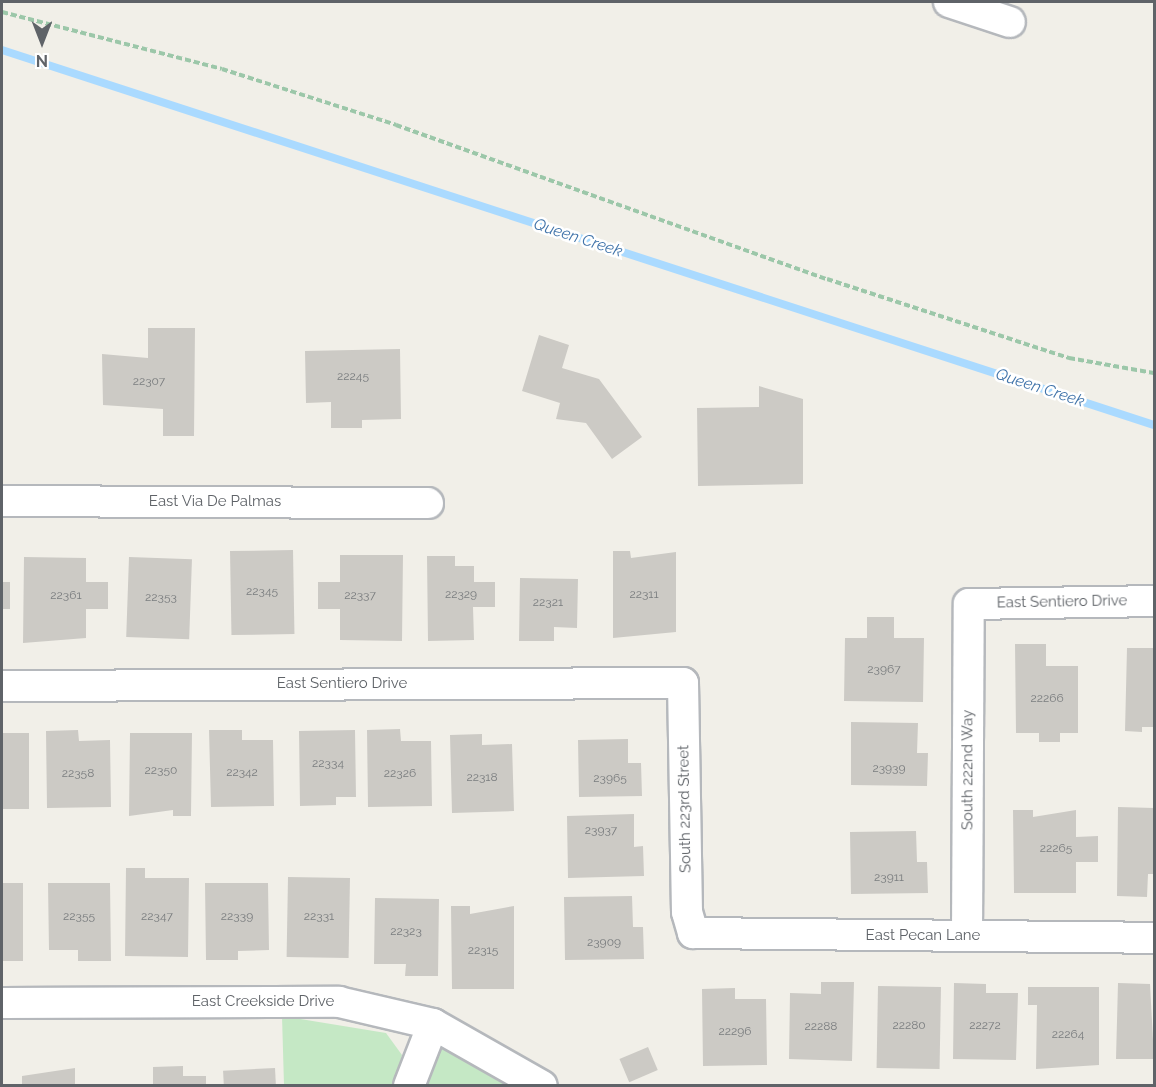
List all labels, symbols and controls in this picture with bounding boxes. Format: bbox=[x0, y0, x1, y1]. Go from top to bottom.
north arrow bbox=[12, 12, 72, 72]
text: N bbox=[36, 51, 48, 70]
water label: Queen Creek bbox=[531, 215, 625, 261]
water label: Queen Creek bbox=[993, 365, 1087, 411]
house number: 22245 bbox=[337, 370, 369, 384]
house number: 22307 bbox=[133, 375, 165, 389]
street label: East Via De Palmas bbox=[149, 493, 281, 511]
house number: 22345 bbox=[246, 585, 278, 599]
house number: 22329 bbox=[445, 588, 477, 602]
house number: 22311 bbox=[629, 588, 659, 602]
house number: 22361 bbox=[50, 589, 82, 603]
house number: 22337 bbox=[344, 589, 376, 603]
house number: 22353 bbox=[145, 591, 177, 605]
street label: East Sentiero Drive bbox=[997, 592, 1127, 612]
house number: 22321 bbox=[533, 596, 563, 610]
house number: 23967 bbox=[867, 663, 901, 677]
street label: East Sentiero Drive bbox=[277, 675, 407, 693]
house number: 22266 bbox=[1030, 692, 1064, 706]
street label: South 222nd Way bbox=[959, 710, 977, 830]
street label: South 223rd Street bbox=[675, 745, 695, 873]
house number: 22334 bbox=[312, 757, 344, 771]
house number: 23939 bbox=[872, 762, 906, 776]
house number: 22350 bbox=[145, 764, 177, 778]
house number: 22342 bbox=[226, 766, 258, 780]
house number: 22358 bbox=[62, 767, 94, 781]
house number: 22326 bbox=[384, 767, 416, 781]
house number: 22318 bbox=[466, 771, 498, 785]
house number: 23965 bbox=[593, 772, 627, 786]
house number: 23937 bbox=[585, 824, 617, 838]
house number: 22265 bbox=[1040, 842, 1072, 856]
house number: 23911 bbox=[874, 871, 904, 885]
house number: 22355 bbox=[63, 910, 95, 924]
house number: 22347 bbox=[141, 910, 173, 924]
house number: 22339 bbox=[221, 910, 253, 924]
house number: 22331 bbox=[304, 910, 334, 924]
house number: 22323 bbox=[390, 925, 422, 939]
street label: East Pecan Lane bbox=[866, 927, 980, 945]
house number: 23909 bbox=[587, 936, 621, 950]
house number: 22315 bbox=[468, 944, 498, 958]
street label: East Creekside Drive bbox=[192, 993, 334, 1011]
house number: 22280 bbox=[892, 1019, 926, 1033]
house number: 22272 bbox=[969, 1019, 1001, 1033]
house number: 22288 bbox=[805, 1020, 837, 1034]
house number: 22296 bbox=[718, 1025, 752, 1039]
house number: 22264 bbox=[1052, 1028, 1084, 1042]

